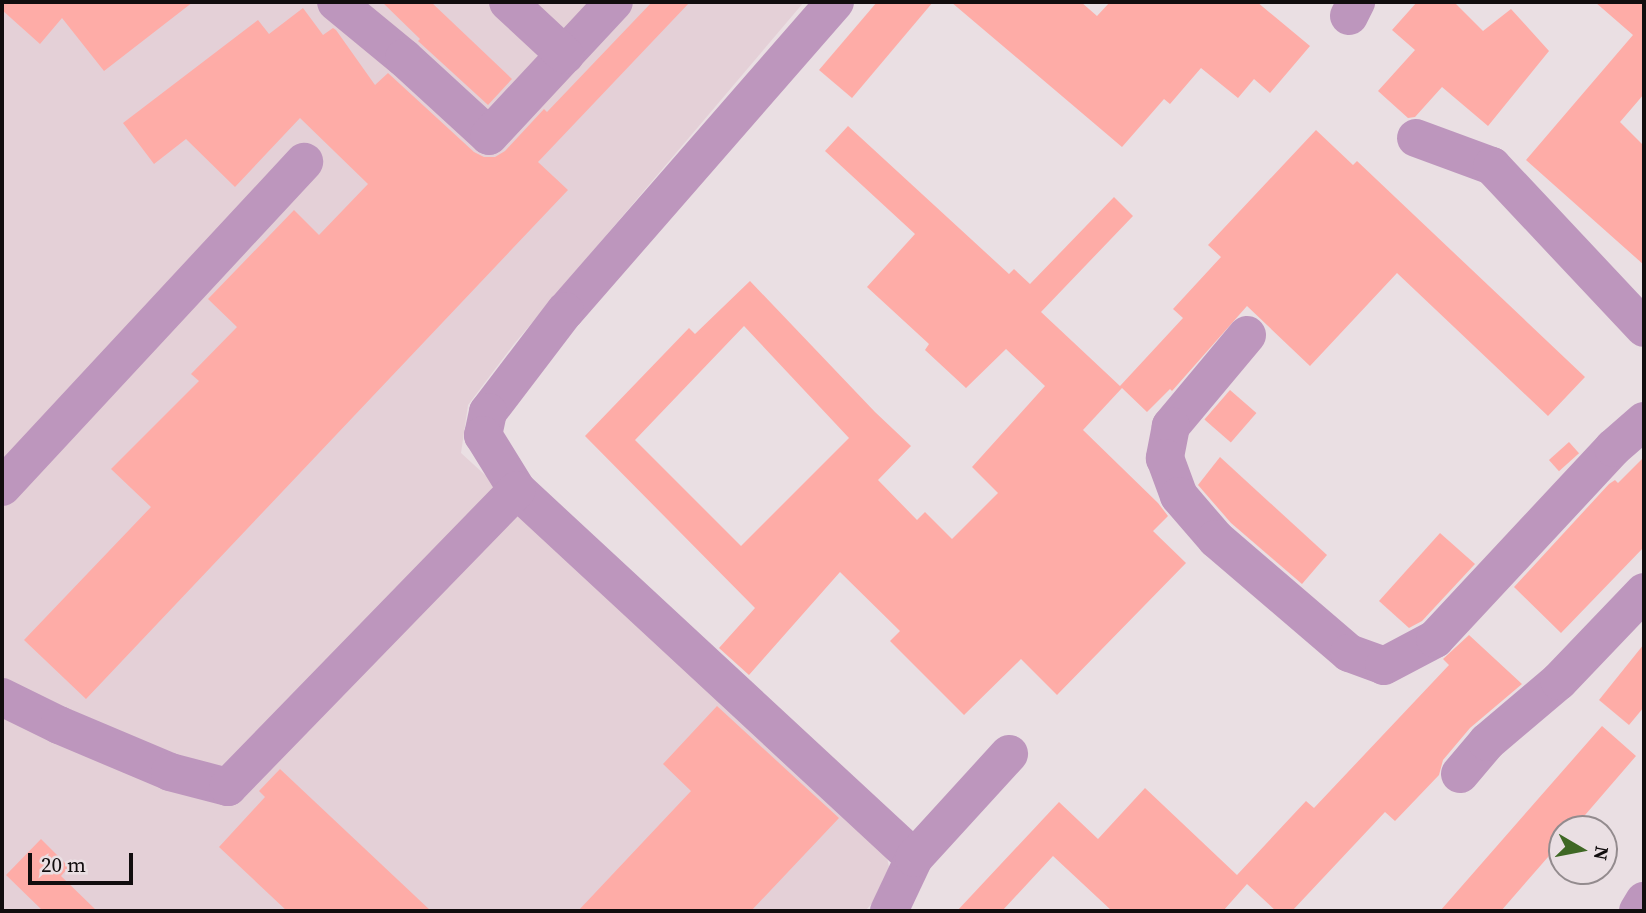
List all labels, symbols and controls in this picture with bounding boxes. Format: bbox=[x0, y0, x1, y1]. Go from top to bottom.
north arrow bbox=[1548, 815, 1618, 885]
scale bar bbox=[32, 839, 136, 883]
text: N bbox=[1588, 844, 1616, 862]
text: 20 m bbox=[41, 850, 86, 879]

